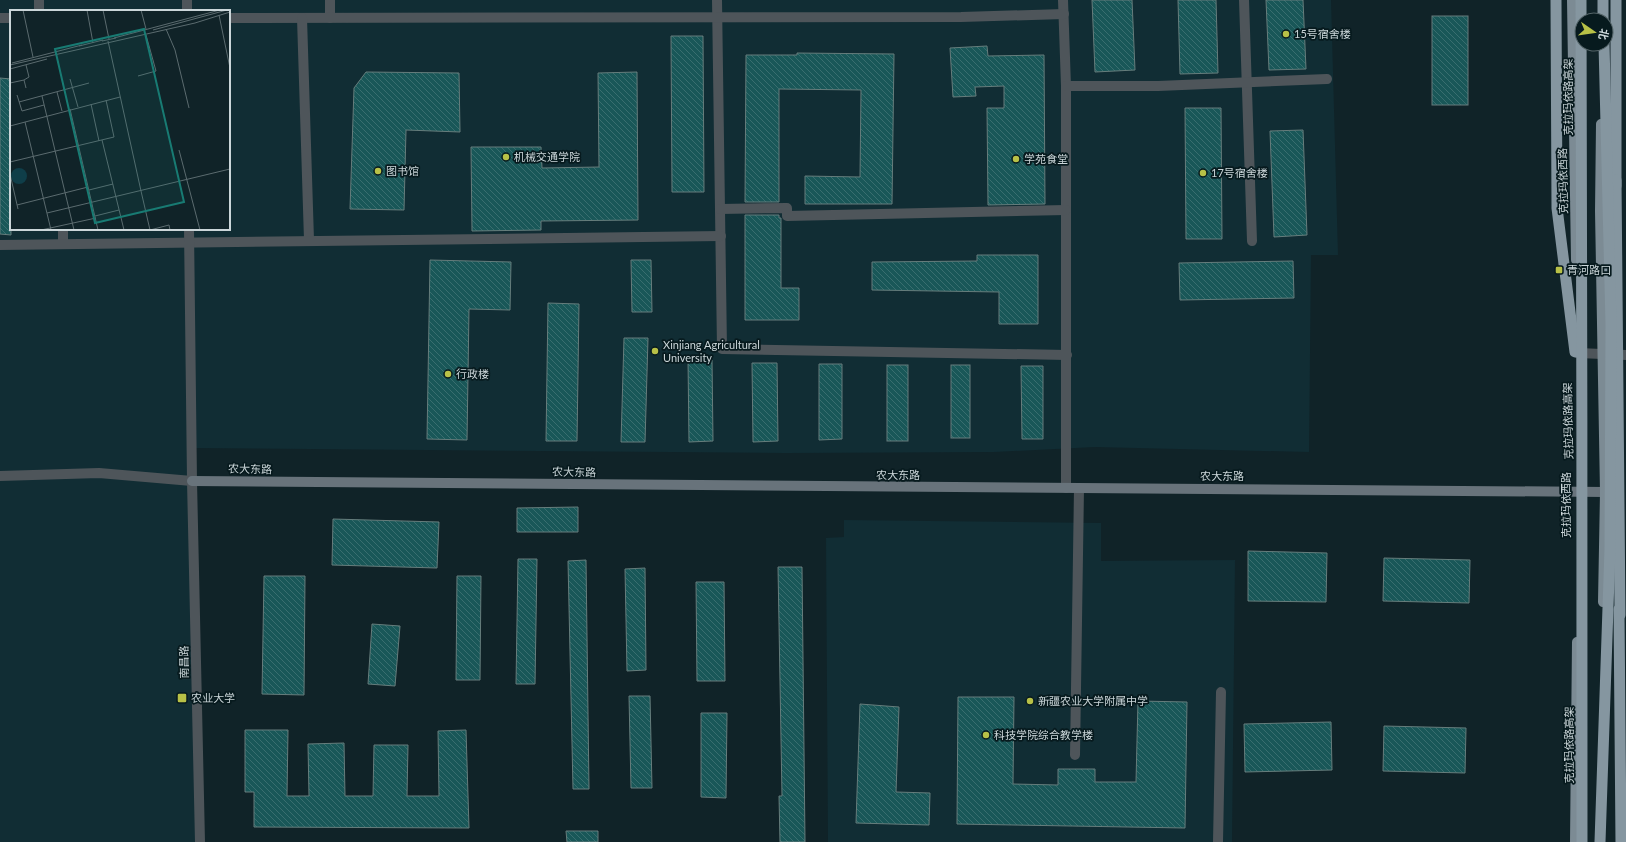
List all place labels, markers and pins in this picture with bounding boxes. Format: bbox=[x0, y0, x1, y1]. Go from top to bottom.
place label: 15号宿舍楼 bbox=[1294, 27, 1351, 40]
marker: 15号宿舍楼 bbox=[1281, 29, 1291, 39]
place label: 机械交通学院 bbox=[514, 150, 580, 163]
marker: 机械交通学院 bbox=[501, 152, 511, 162]
place label: 学苑食堂 bbox=[1024, 152, 1068, 165]
marker: 学苑食堂 bbox=[1011, 154, 1021, 164]
place label: 图书馆 bbox=[386, 164, 419, 177]
marker: 图书馆 bbox=[373, 166, 383, 176]
place label: 17号宿舍楼 bbox=[1211, 166, 1268, 179]
marker: 17号宿舍楼 bbox=[1198, 168, 1208, 178]
place label: 青河路口 bbox=[1567, 263, 1611, 276]
marker: 青河路口 bbox=[1554, 265, 1564, 275]
place label: Xinjiang Agricultural University bbox=[663, 338, 760, 364]
marker: Xinjiang Agricultural University bbox=[650, 346, 660, 356]
place label: 行政楼 bbox=[456, 367, 489, 380]
marker: 行政楼 bbox=[443, 369, 453, 379]
place label: 农业大学 bbox=[191, 691, 235, 704]
marker: 农业大学 bbox=[176, 692, 188, 704]
place label: 新疆农业大学附属中学 bbox=[1038, 694, 1148, 707]
marker: 新疆农业大学附属中学 bbox=[1025, 696, 1035, 706]
place label: 科技学院综合教学楼 bbox=[994, 728, 1093, 741]
marker: 科技学院综合教学楼 bbox=[981, 730, 991, 740]

